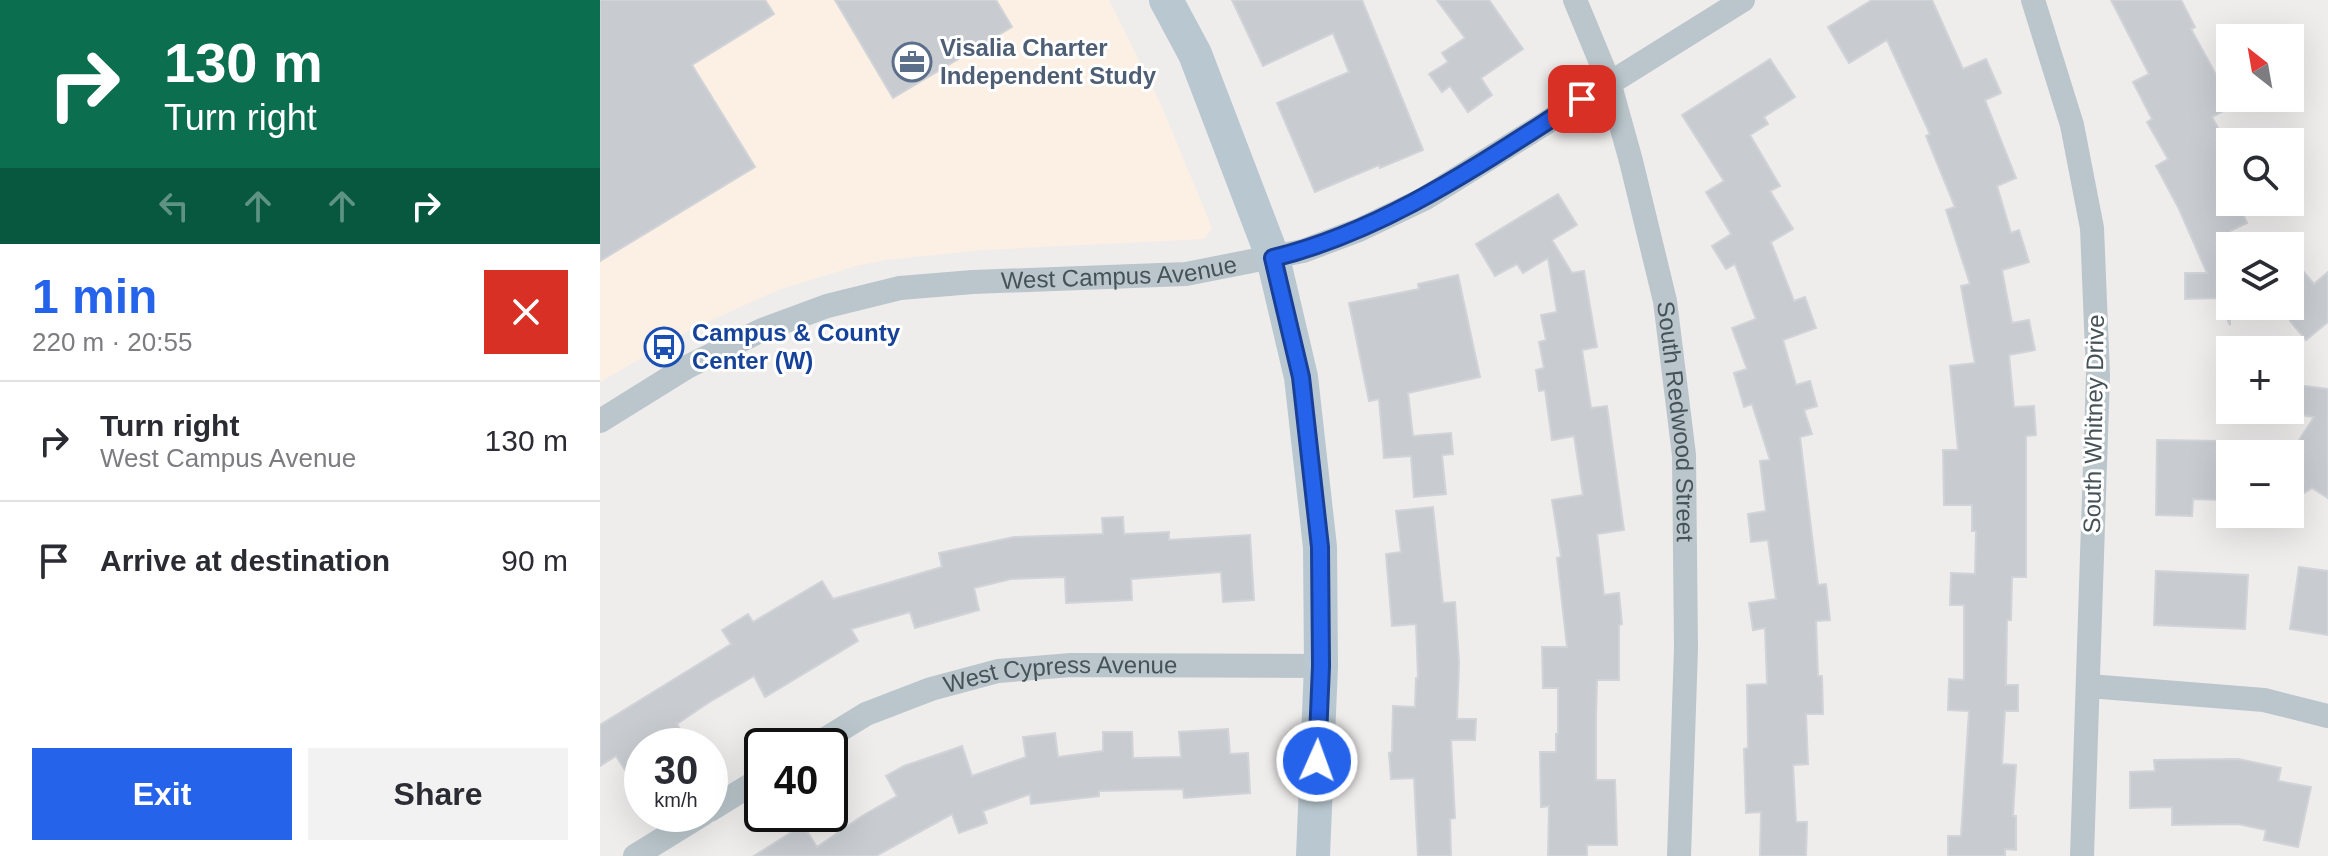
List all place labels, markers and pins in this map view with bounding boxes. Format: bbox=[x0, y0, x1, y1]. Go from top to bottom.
place label: Visalia Charter Independent Study bbox=[940, 34, 1157, 89]
office icon: Visalia Charter Independent Study bbox=[891, 41, 933, 83]
pin bbox=[1548, 65, 1616, 133]
place label: Campus & County Center (W) bbox=[692, 319, 901, 374]
bus stop icon: Campus & County Center (W) bbox=[643, 326, 685, 368]

